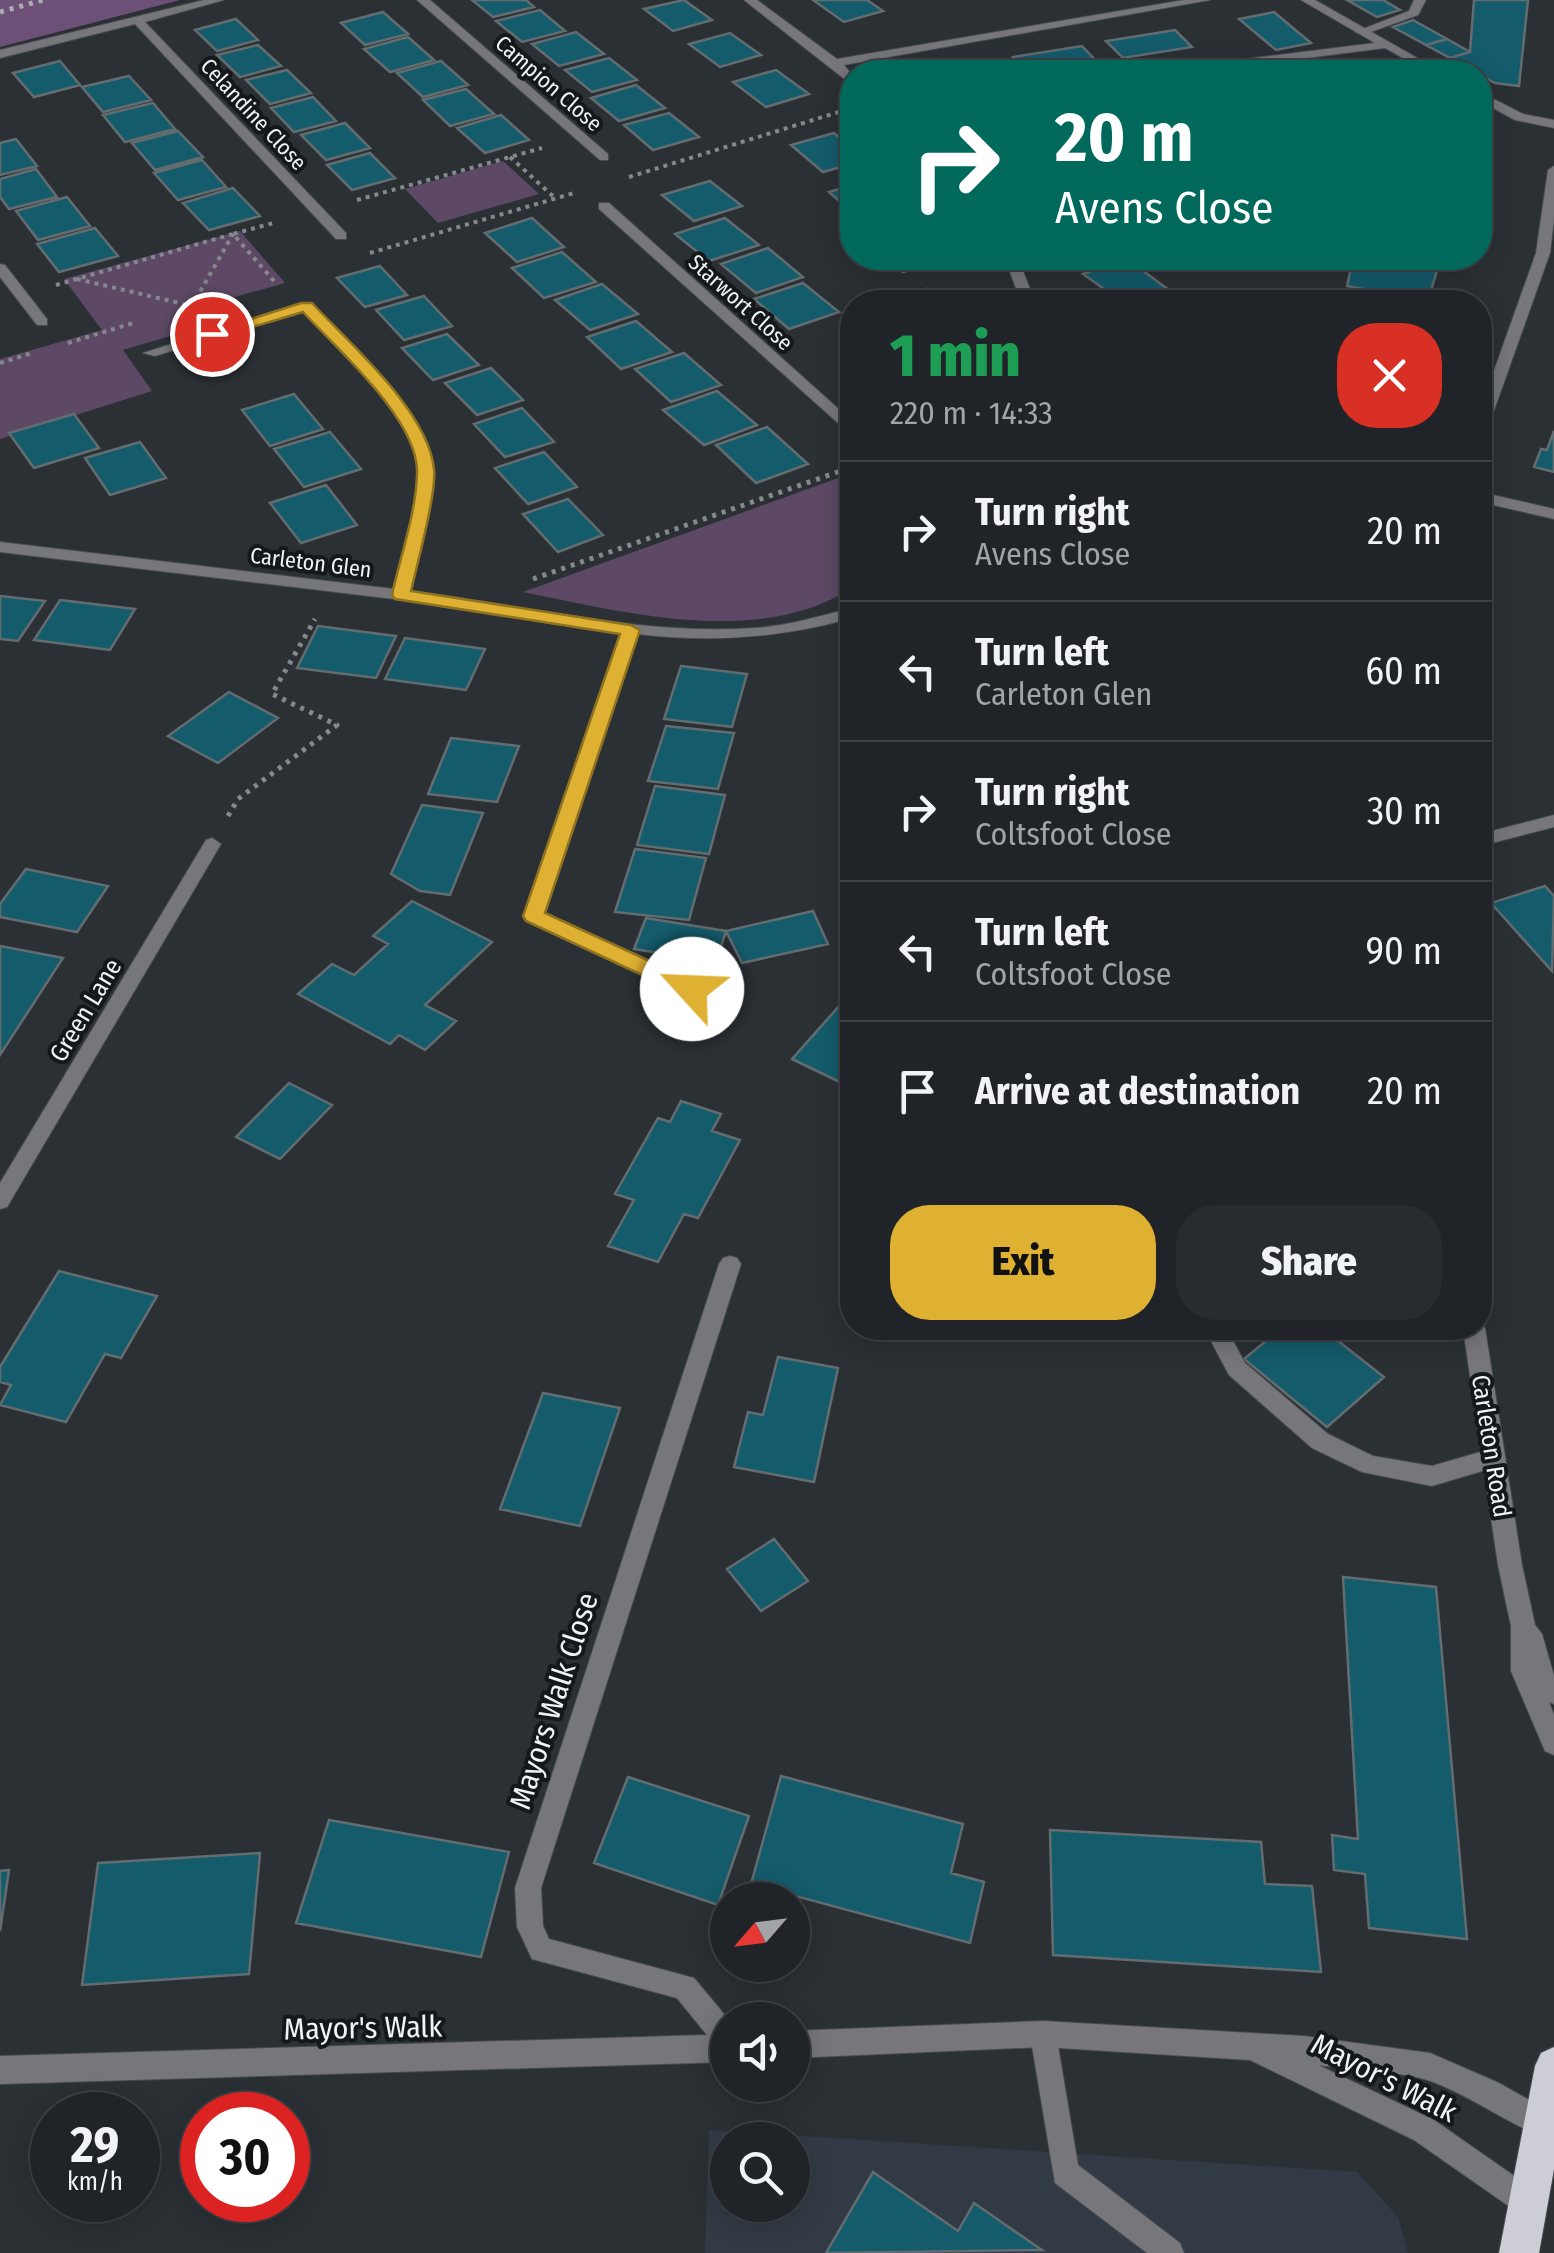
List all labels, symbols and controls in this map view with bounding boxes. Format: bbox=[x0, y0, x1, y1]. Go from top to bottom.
street label: Campion Close bbox=[490, 30, 608, 137]
street label: Celandine Close bbox=[195, 53, 312, 176]
text: 20 m bbox=[1055, 96, 1194, 180]
icon: right bbox=[890, 100, 1020, 230]
text: Avens Close bbox=[1055, 181, 1273, 235]
street label: Starwort Close bbox=[683, 249, 798, 356]
pin bbox=[170, 292, 255, 377]
icon: arrive bbox=[185, 307, 240, 362]
text: 1 min bbox=[890, 320, 1021, 392]
button: close bbox=[1337, 323, 1442, 428]
text: 220 m · 14:33 bbox=[890, 394, 1053, 432]
text: Turn right bbox=[975, 489, 1129, 535]
icon: right bbox=[890, 504, 945, 559]
text: 20 m bbox=[1367, 508, 1442, 554]
text: Avens Close bbox=[975, 535, 1130, 573]
street label: Carleton Glen bbox=[249, 542, 373, 583]
text: Turn left bbox=[975, 629, 1109, 675]
icon: left bbox=[890, 644, 945, 699]
text: 60 m bbox=[1365, 648, 1442, 694]
text: Carleton Glen bbox=[975, 675, 1152, 713]
text: Turn right bbox=[975, 769, 1129, 815]
icon: right bbox=[890, 784, 945, 839]
text: 30 m bbox=[1367, 788, 1442, 834]
text: Coltsfoot Close bbox=[975, 815, 1172, 853]
text: Turn left bbox=[975, 909, 1109, 955]
icon: left bbox=[890, 924, 945, 979]
text: 90 m bbox=[1366, 928, 1442, 974]
position arrow bbox=[640, 937, 744, 1041]
street label: Green Lane bbox=[43, 954, 128, 1067]
text: Coltsfoot Close bbox=[975, 955, 1172, 993]
icon: arrive bbox=[890, 1064, 945, 1119]
text: Arrive at destination bbox=[975, 1068, 1300, 1114]
text: 20 m bbox=[1367, 1068, 1442, 1114]
button: Exit bbox=[890, 1205, 1156, 1320]
button: Share bbox=[1176, 1205, 1442, 1320]
street label: Carleton Road bbox=[1465, 1373, 1517, 1520]
street label: Mayors Walk Close bbox=[502, 1588, 606, 1814]
north arrow bbox=[710, 1882, 810, 1982]
map controls bbox=[710, 1882, 810, 2222]
button: sound bbox=[710, 2002, 810, 2102]
street label: Mayor's Walk bbox=[283, 2009, 443, 2047]
street label: Mayor's Walk bbox=[1305, 2026, 1463, 2130]
speed limit sign: 30 bbox=[180, 2092, 310, 2222]
text: 29 bbox=[71, 2115, 119, 2175]
button: search bbox=[710, 2122, 810, 2222]
text: km/h bbox=[67, 2167, 123, 2197]

